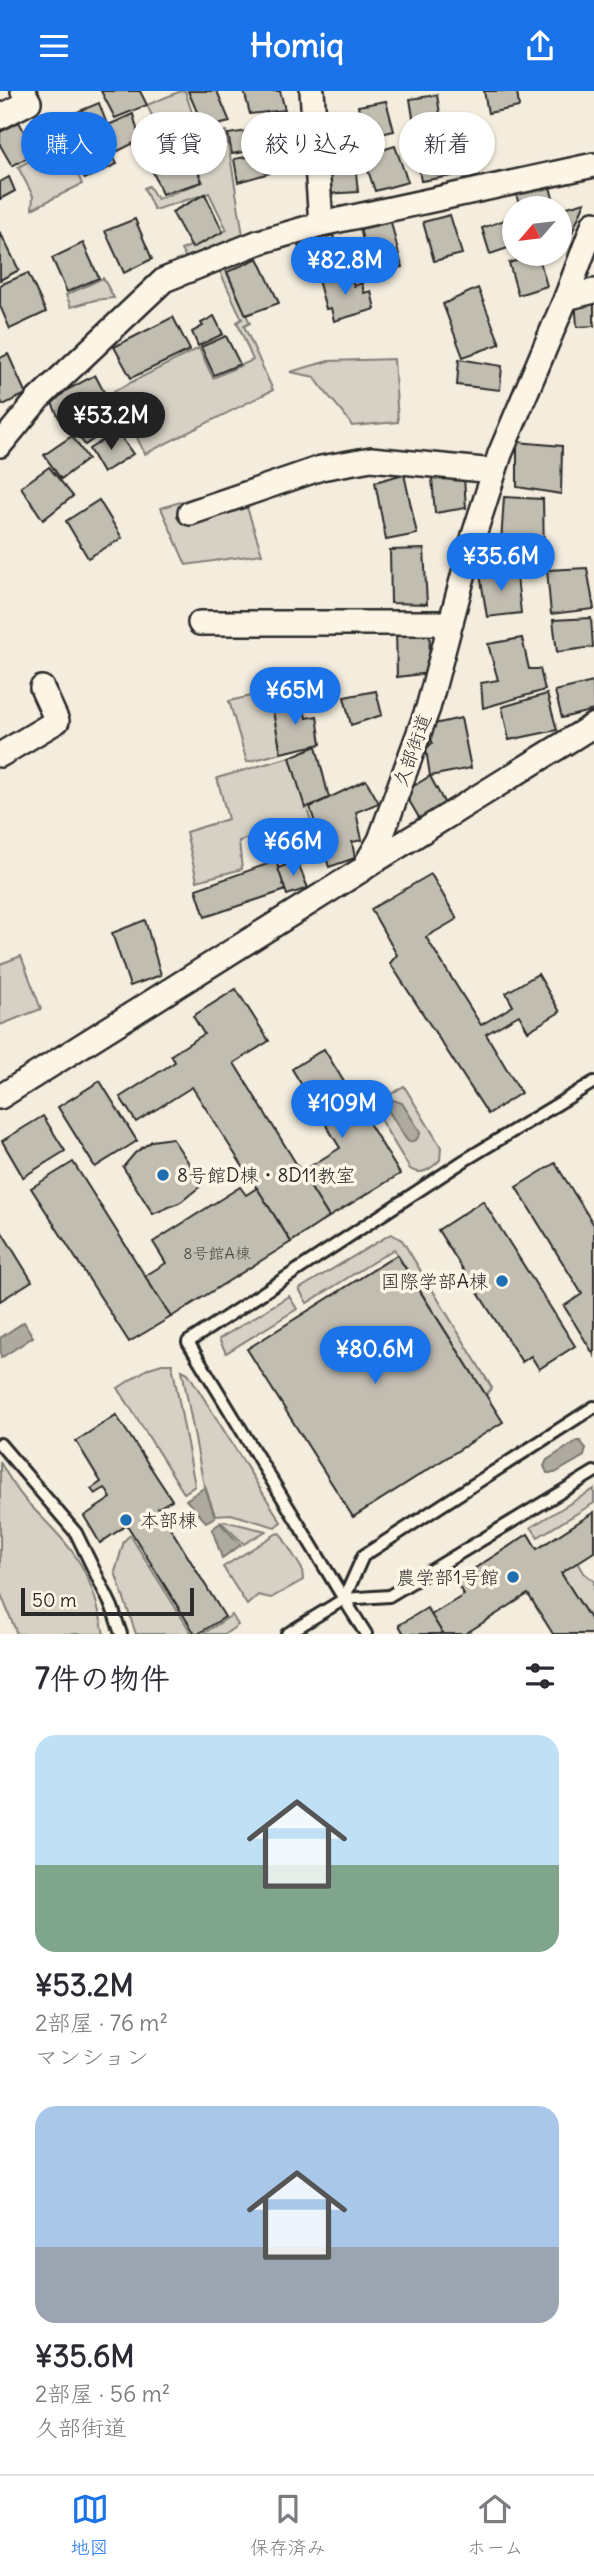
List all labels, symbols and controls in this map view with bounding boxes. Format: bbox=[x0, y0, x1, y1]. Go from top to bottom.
text: Homiq bbox=[250, 25, 344, 66]
icon: menu bbox=[35, 27, 73, 65]
icon: share bbox=[521, 27, 559, 65]
chip: 購入 bbox=[21, 112, 117, 175]
chip: 賃貸 bbox=[131, 112, 227, 175]
chip: 絞り込み bbox=[241, 112, 385, 175]
chip: 新着 bbox=[399, 112, 495, 175]
north arrow bbox=[502, 196, 572, 266]
map controls bbox=[502, 196, 572, 266]
pin: ¥82.8M bbox=[288, 237, 402, 297]
text: ¥82.8M bbox=[307, 245, 383, 274]
pin: ¥53.2M bbox=[54, 393, 168, 452]
text: ¥53.2M bbox=[73, 400, 149, 429]
pin: ¥35.6M bbox=[444, 533, 558, 593]
text: ¥35.6M bbox=[463, 541, 539, 570]
pin: ¥65M bbox=[254, 667, 336, 727]
text: ¥65M bbox=[266, 675, 324, 704]
street label: 久部街道 bbox=[388, 710, 436, 790]
pin: ¥66M bbox=[252, 819, 334, 878]
text: ¥66M bbox=[264, 826, 322, 855]
pin: ¥109M bbox=[293, 1081, 391, 1140]
text: ¥109M bbox=[307, 1088, 377, 1117]
place label: 8号館D棟・8D11教室 bbox=[177, 1163, 355, 1187]
marker: 8号館D棟・8D11教室 bbox=[155, 1167, 171, 1183]
house number: 8号館A棟 bbox=[183, 1243, 251, 1263]
place label: 国際学部A棟 bbox=[381, 1269, 488, 1293]
marker: 国際学部A棟 bbox=[494, 1273, 510, 1289]
pin: ¥80.6M bbox=[318, 1327, 432, 1386]
text: ¥80.6M bbox=[336, 1334, 414, 1363]
place label: 本部棟 bbox=[140, 1508, 197, 1532]
marker: 本部棟 bbox=[118, 1512, 134, 1528]
place label: 農学部1号館 bbox=[396, 1565, 499, 1589]
marker: 農学部1号館 bbox=[505, 1569, 521, 1585]
scale bar bbox=[21, 1585, 194, 1617]
text: 50 m bbox=[32, 1588, 77, 1612]
icon: filters bbox=[521, 1657, 559, 1695]
text: 7件の物件 bbox=[35, 1659, 170, 1697]
icon: home bbox=[234, 1781, 360, 1907]
text: ¥53.2M bbox=[35, 1966, 134, 2004]
text: 2部屋 · 76 m² bbox=[35, 2008, 168, 2037]
text: マンション bbox=[35, 2042, 149, 2071]
icon: home bbox=[234, 2152, 360, 2278]
text: ¥35.6M bbox=[35, 2337, 135, 2375]
text: 2部屋 · 56 m² bbox=[35, 2379, 170, 2408]
text: 久部街道 bbox=[35, 2413, 127, 2442]
tab: 地図 bbox=[71, 2490, 109, 2559]
tab: 保存済み bbox=[250, 2490, 326, 2559]
tab: ホーム bbox=[467, 2490, 523, 2559]

